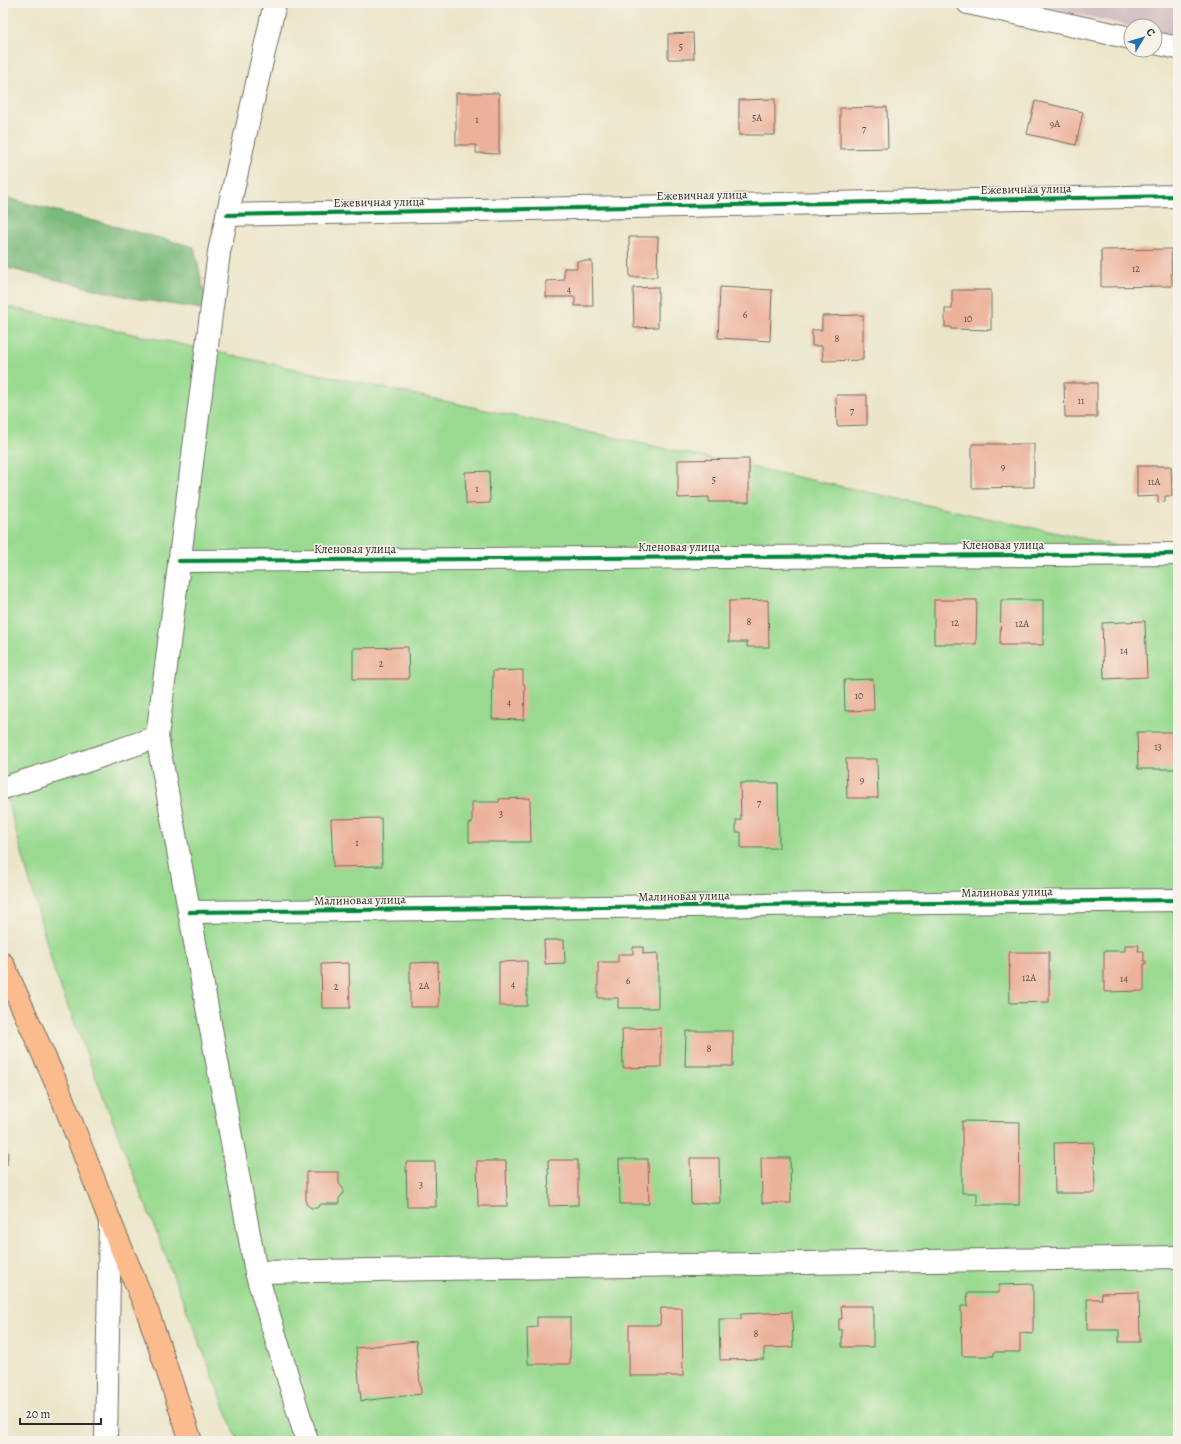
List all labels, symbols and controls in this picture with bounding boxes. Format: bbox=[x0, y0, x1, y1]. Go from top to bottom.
north arrow bbox=[1123, 18, 1163, 58]
text: С bbox=[1142, 25, 1159, 40]
house number: 5 bbox=[679, 40, 683, 53]
house number: 5А bbox=[752, 111, 762, 124]
house number: 1 bbox=[475, 113, 479, 126]
house number: 9А bbox=[1050, 117, 1060, 130]
house number: 7 bbox=[862, 122, 867, 135]
street label: Ежевичная улица bbox=[980, 180, 1072, 198]
street label: Ежевичная улица bbox=[656, 186, 748, 204]
street label: Ежевичная улица bbox=[333, 193, 425, 211]
house number: 12 bbox=[1132, 262, 1140, 275]
house number: 4 bbox=[567, 283, 572, 296]
house number: 6 bbox=[743, 308, 748, 321]
house number: 10 bbox=[964, 312, 972, 325]
house number: 8 bbox=[835, 332, 840, 345]
house number: 11 bbox=[1078, 394, 1085, 407]
house number: 7 bbox=[850, 404, 855, 417]
house number: 9 bbox=[1001, 460, 1006, 473]
house number: 5 bbox=[712, 473, 716, 486]
house number: 11А bbox=[1148, 475, 1160, 488]
house number: 1 bbox=[475, 482, 479, 495]
street label: Кленовая улица bbox=[962, 537, 1045, 553]
street label: Кленовая улица bbox=[638, 539, 721, 555]
street label: Кленовая улица bbox=[314, 541, 397, 557]
house number: 8 bbox=[747, 615, 752, 628]
house number: 12 bbox=[951, 616, 959, 629]
house number: 12А bbox=[1015, 617, 1029, 630]
house number: 14 bbox=[1120, 644, 1128, 657]
house number: 2 bbox=[379, 657, 384, 670]
house number: 10 bbox=[855, 689, 863, 702]
house number: 4 bbox=[507, 696, 512, 709]
house number: 13 bbox=[1154, 740, 1162, 753]
house number: 9 bbox=[860, 773, 865, 786]
house number: 7 bbox=[757, 796, 762, 809]
house number: 3 bbox=[499, 807, 503, 820]
house number: 1 bbox=[355, 836, 359, 849]
street label: Малиновая улица bbox=[961, 883, 1053, 901]
street label: Малиновая улица bbox=[638, 887, 730, 905]
street label: Малиновая улица bbox=[314, 891, 406, 909]
house number: 12А bbox=[1022, 971, 1036, 984]
house number: 14 bbox=[1120, 972, 1128, 985]
house number: 6 bbox=[626, 974, 631, 987]
house number: 4 bbox=[511, 978, 516, 991]
house number: 2А bbox=[419, 979, 429, 992]
house number: 2 bbox=[334, 980, 339, 993]
house number: 8 bbox=[707, 1042, 712, 1055]
house number: 3 bbox=[419, 1178, 423, 1191]
house number: 8 bbox=[754, 1327, 759, 1340]
scale bar bbox=[20, 1400, 101, 1426]
text: 20 m bbox=[26, 1406, 50, 1422]

